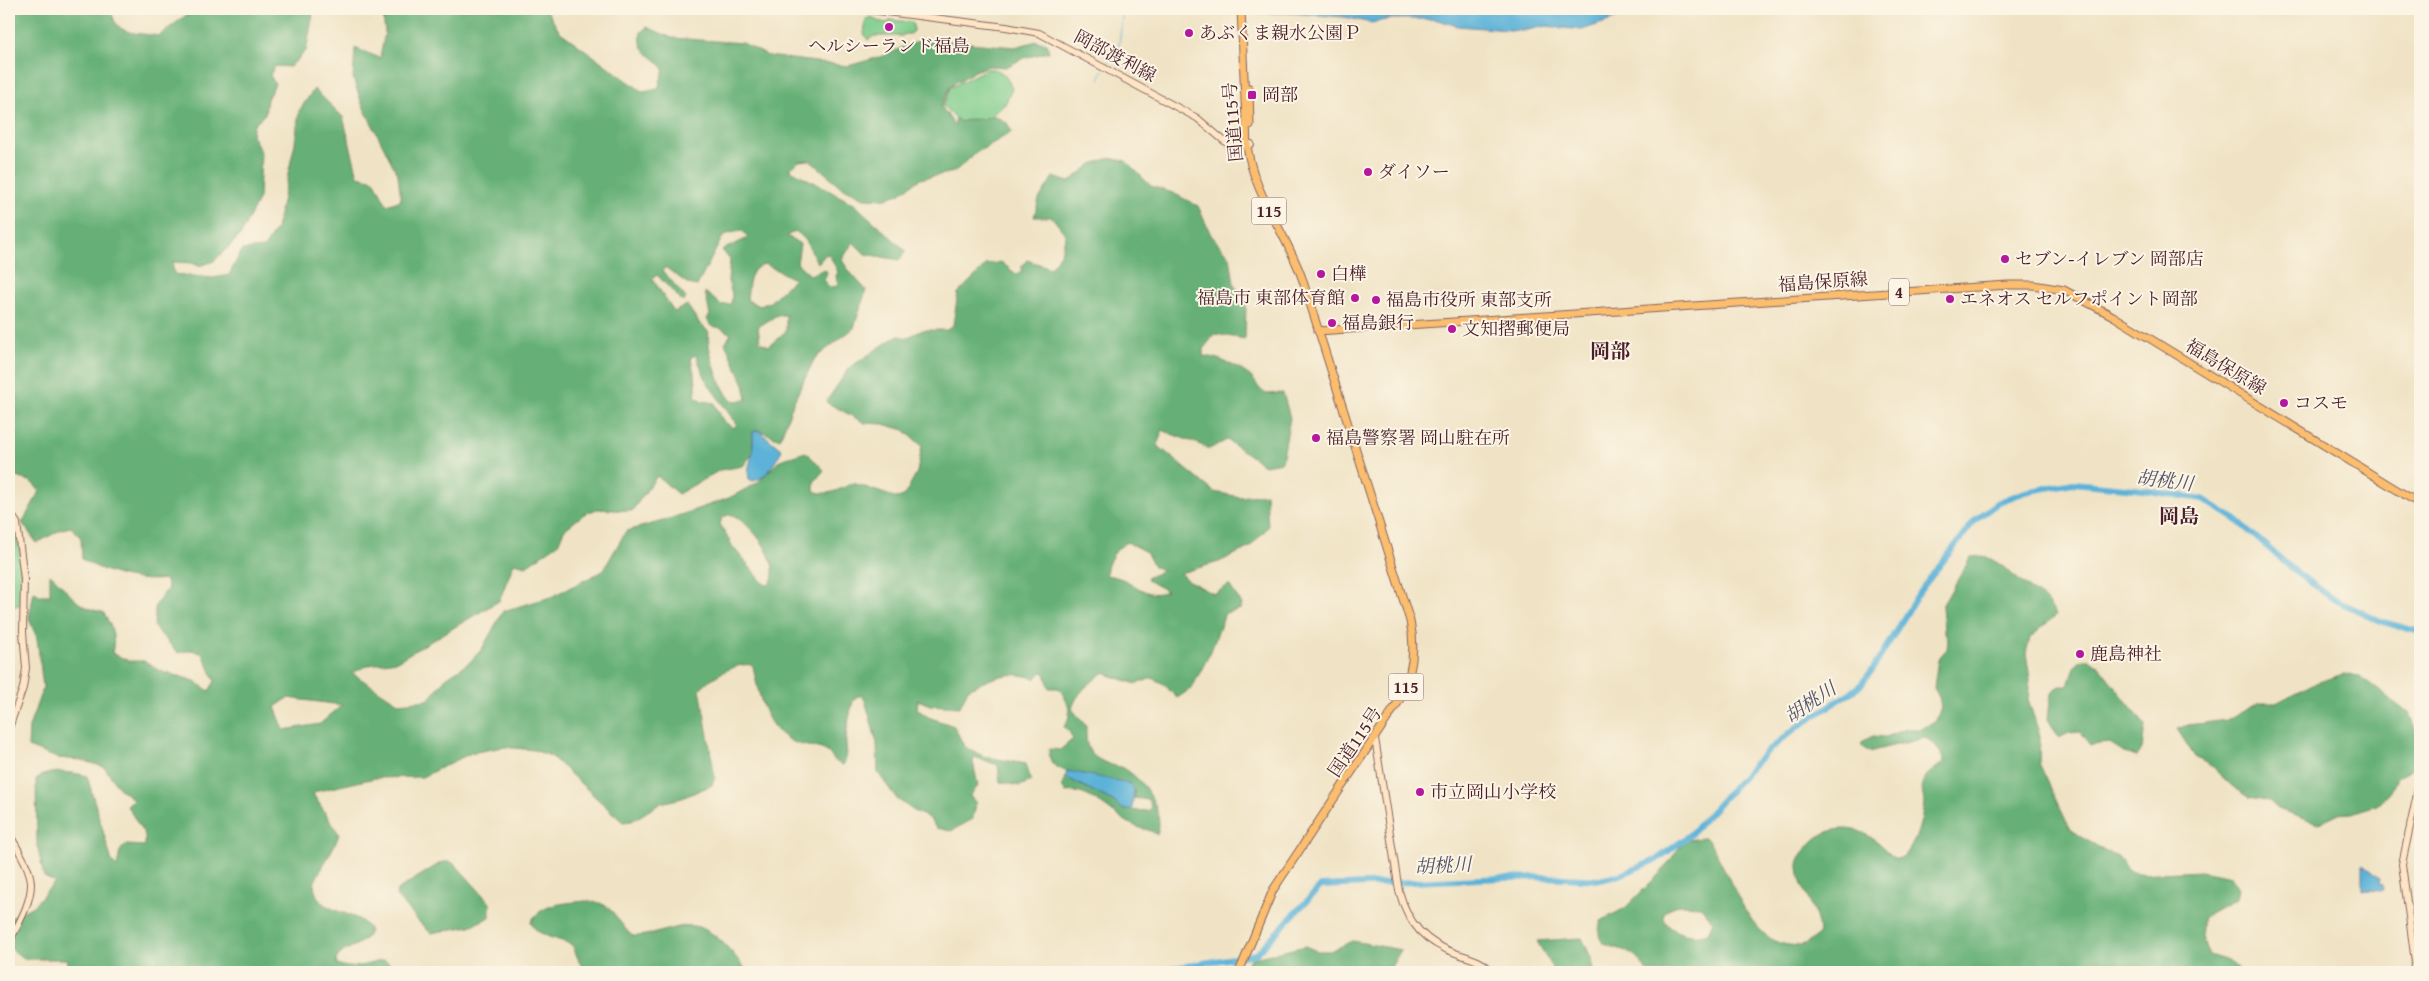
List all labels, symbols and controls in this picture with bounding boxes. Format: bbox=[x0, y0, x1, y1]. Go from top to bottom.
place label: あぶくま親水公園Ｐ bbox=[1199, 19, 1361, 46]
marker: ヘルシーランド福島 bbox=[883, 21, 895, 33]
street label: 岡部渡利線 bbox=[1069, 23, 1161, 89]
marker: あぶくま親水公園Ｐ bbox=[1183, 27, 1195, 39]
place label: ヘルシーランド福島 bbox=[808, 32, 970, 59]
street label: 国道115号 bbox=[1216, 81, 1249, 163]
place label: 岡部 bbox=[1262, 81, 1298, 108]
marker: 岡部 bbox=[1246, 89, 1258, 101]
place label: ダイソー bbox=[1378, 158, 1450, 185]
marker: ダイソー bbox=[1362, 166, 1374, 178]
road number: 115 bbox=[1252, 198, 1286, 225]
place label: セブン-イレブン 岡部店 bbox=[2015, 245, 2204, 272]
marker: セブン-イレブン 岡部店 bbox=[1999, 253, 2011, 265]
place label: 白樺 bbox=[1331, 260, 1367, 287]
street label: 福島保原線 bbox=[1777, 265, 1869, 298]
marker: 白樺 bbox=[1315, 268, 1327, 280]
road number: 4 bbox=[1889, 278, 1909, 306]
place label: 福島市 東部体育館 bbox=[1197, 284, 1345, 311]
place label: エネオス セルフポイント岡部 bbox=[1960, 285, 2198, 312]
place label: 福島市役所 東部支所 bbox=[1386, 286, 1552, 313]
marker: 福島市 東部体育館 bbox=[1349, 292, 1361, 304]
marker: エネオス セルフポイント岡部 bbox=[1944, 293, 1956, 305]
marker: 福島市役所 東部支所 bbox=[1370, 294, 1382, 306]
place label: 福島銀行 bbox=[1342, 309, 1414, 336]
place label: 文知摺郵便局 bbox=[1462, 315, 1570, 342]
marker: 福島銀行 bbox=[1326, 317, 1338, 329]
marker: 文知摺郵便局 bbox=[1446, 323, 1458, 335]
street label: 福島保原線 bbox=[2181, 332, 2272, 401]
district label: 岡部 bbox=[1590, 336, 1630, 365]
place label: コスモ bbox=[2294, 389, 2348, 416]
marker: コスモ bbox=[2278, 397, 2290, 409]
place label: 福島警察署 岡山駐在所 bbox=[1326, 424, 1510, 451]
marker: 福島警察署 岡山駐在所 bbox=[1310, 432, 1322, 444]
water label: 胡桃川 bbox=[2135, 463, 2197, 498]
district label: 岡島 bbox=[2159, 501, 2199, 530]
place label: 鹿島神社 bbox=[2090, 640, 2162, 667]
marker: 鹿島神社 bbox=[2074, 648, 2086, 660]
water label: 胡桃川 bbox=[1779, 673, 1843, 730]
road number: 115 bbox=[1388, 674, 1424, 700]
street label: 国道115号 bbox=[1321, 701, 1388, 782]
place label: 市立岡山小学校 bbox=[1430, 778, 1556, 805]
marker: 市立岡山小学校 bbox=[1414, 786, 1426, 798]
water label: 胡桃川 bbox=[1414, 849, 1474, 880]

